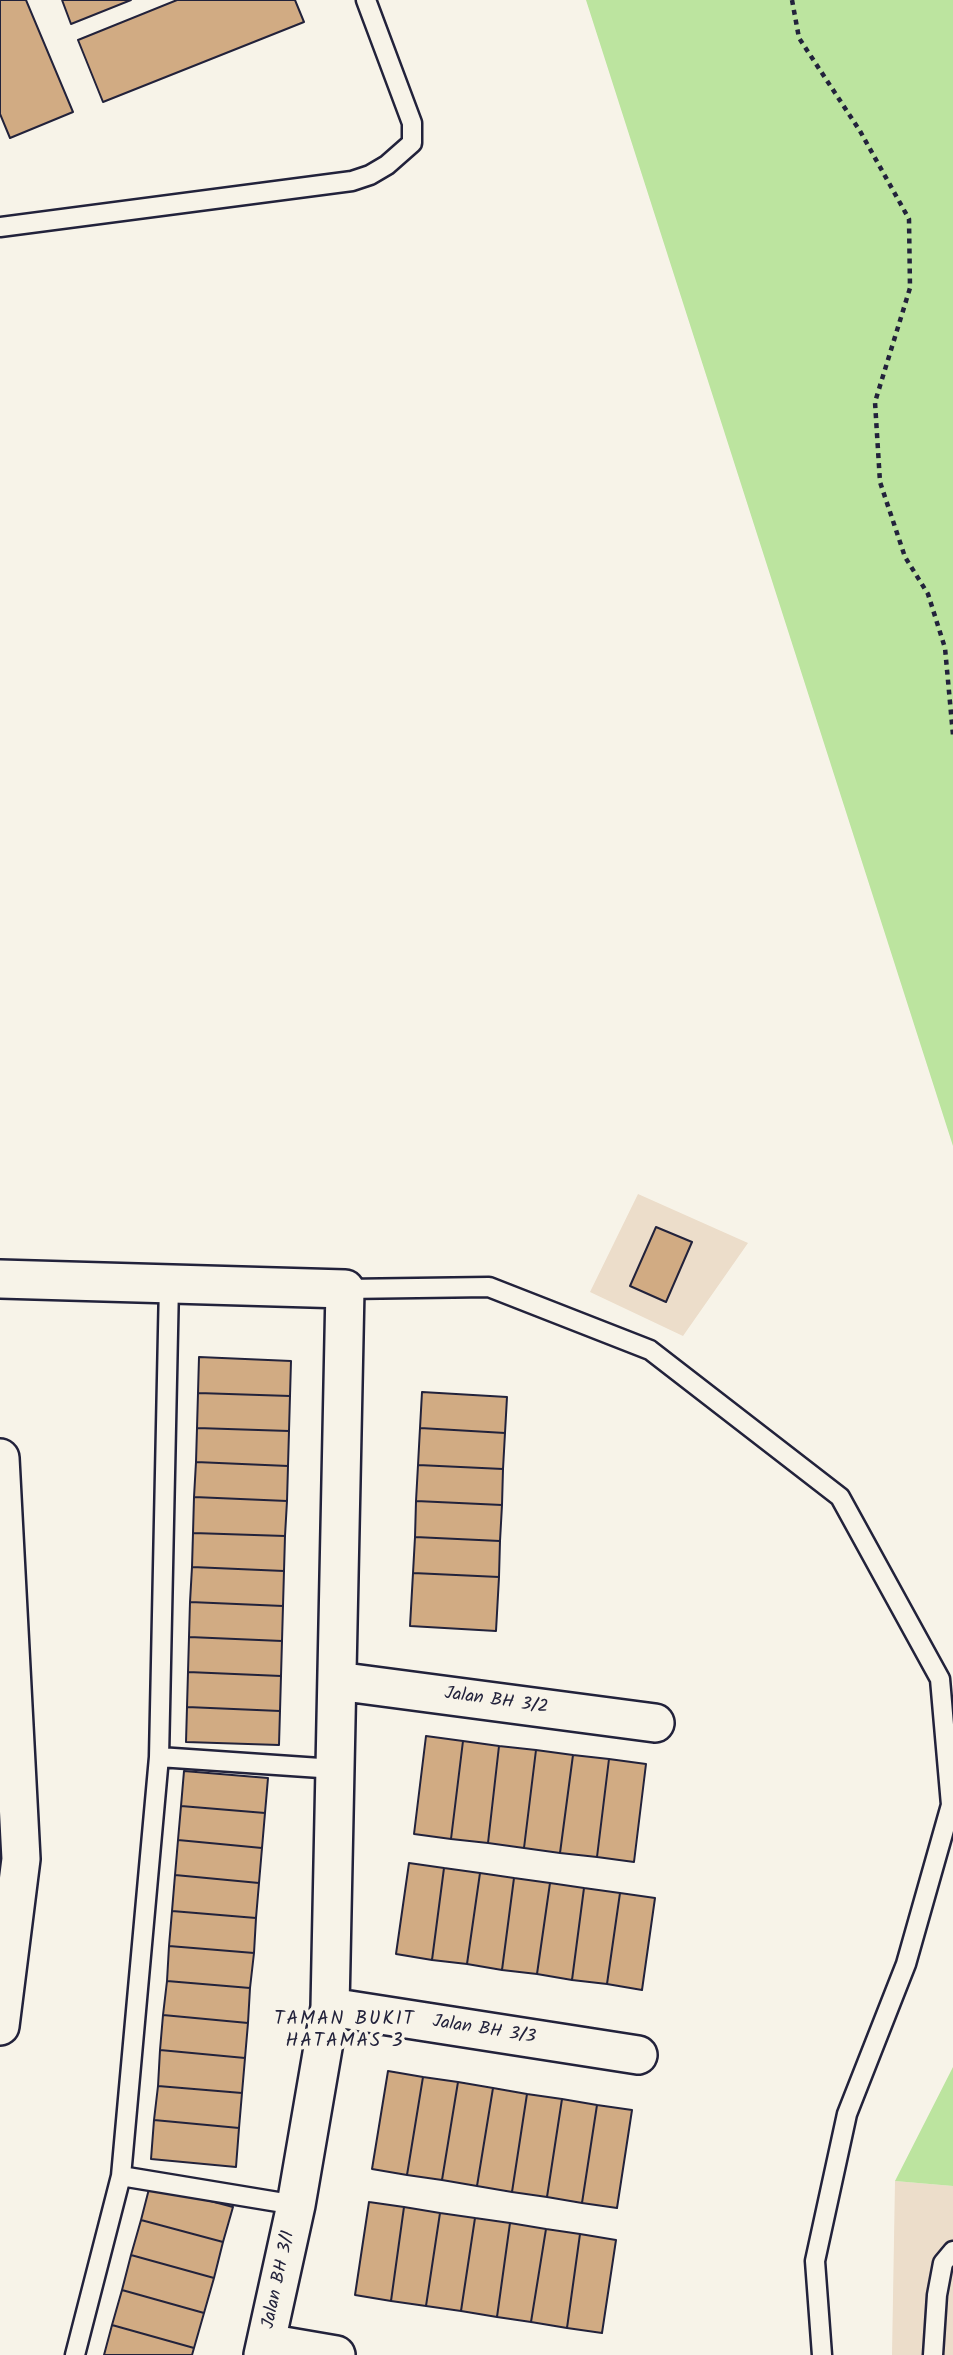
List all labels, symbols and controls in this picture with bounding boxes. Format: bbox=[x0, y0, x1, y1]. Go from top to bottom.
street label: Jalan BH 3/2 bbox=[443, 1684, 549, 1720]
district label: TAMAN BUKIT HATAMAS 3 bbox=[276, 2010, 414, 2054]
street label: Jalan BH 3/3 bbox=[431, 2012, 537, 2050]
street label: Jalan BH 3/1 bbox=[259, 2229, 301, 2331]

